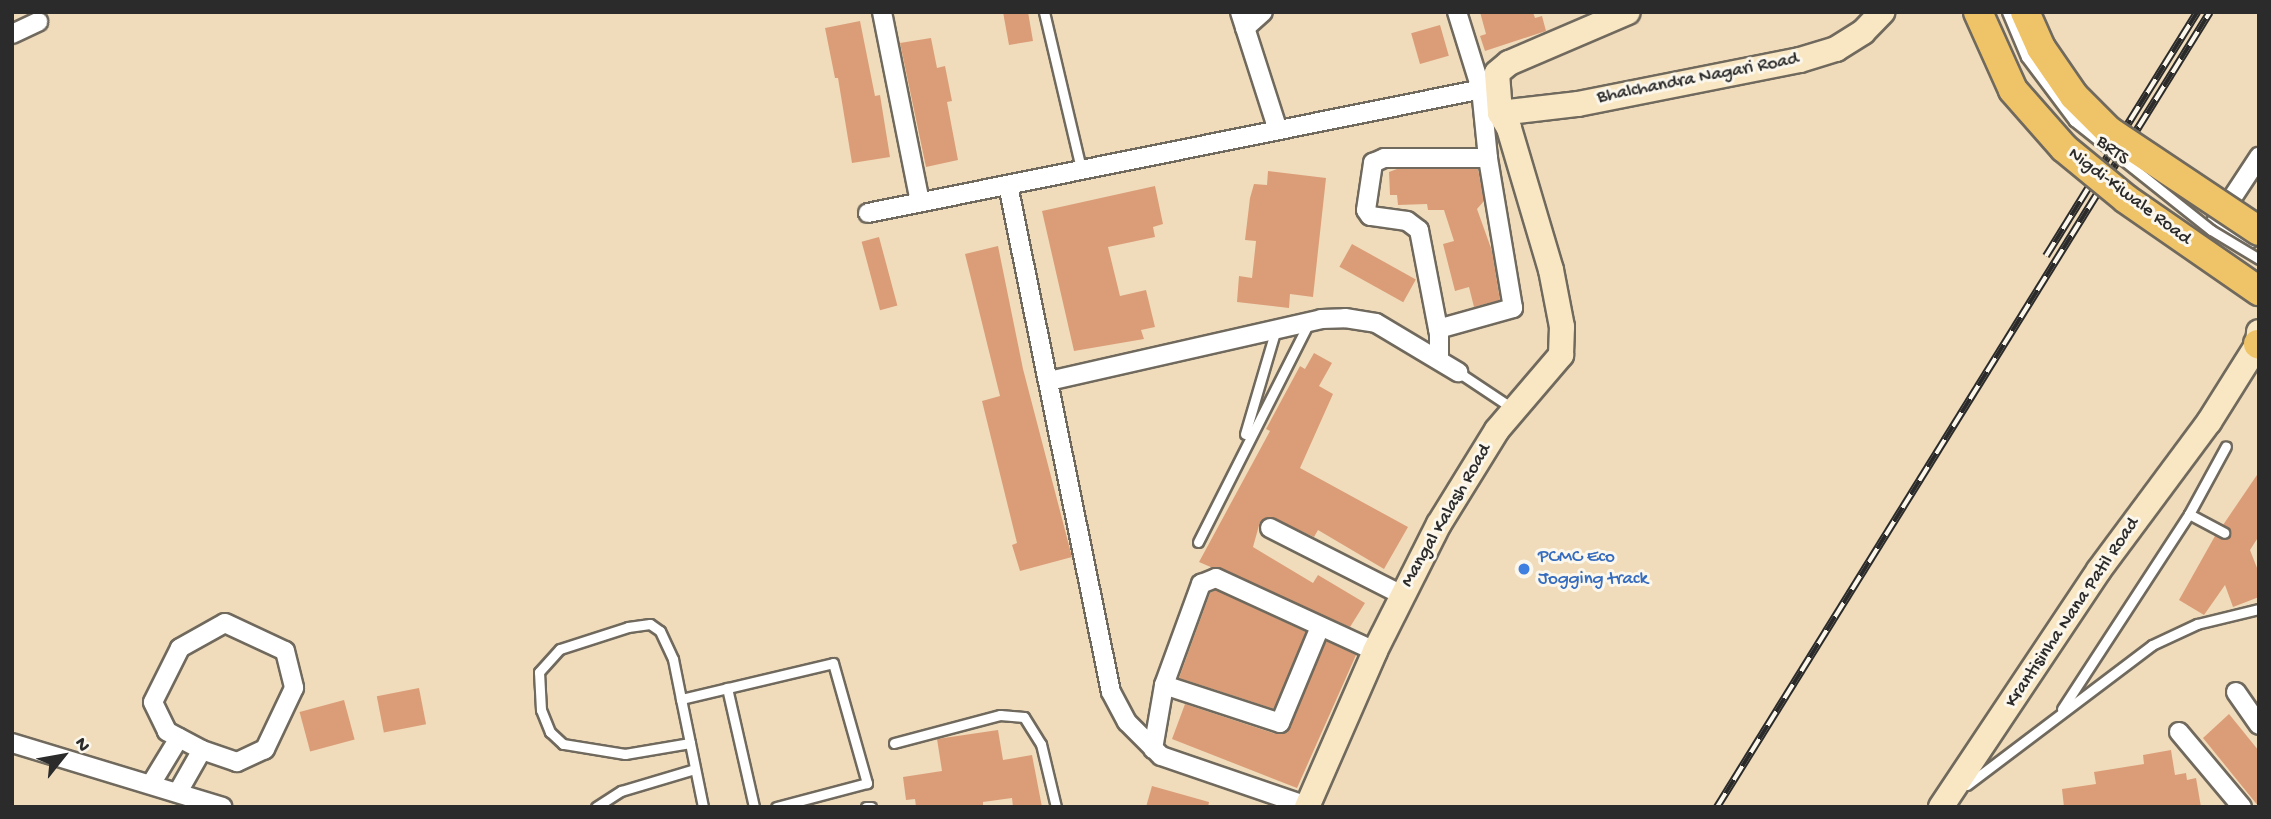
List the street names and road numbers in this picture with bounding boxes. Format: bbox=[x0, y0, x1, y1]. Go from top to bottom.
street label: Bhalchandra Nagari Road bbox=[1595, 48, 1801, 110]
street label: BRTS bbox=[2091, 131, 2133, 171]
street label: Nigdi-Kiwale Road bbox=[2063, 143, 2195, 251]
street label: Mangal Kalash Road bbox=[1397, 440, 1497, 592]
street label: Krantisinha Nana Patil Road bbox=[2001, 514, 2145, 712]

